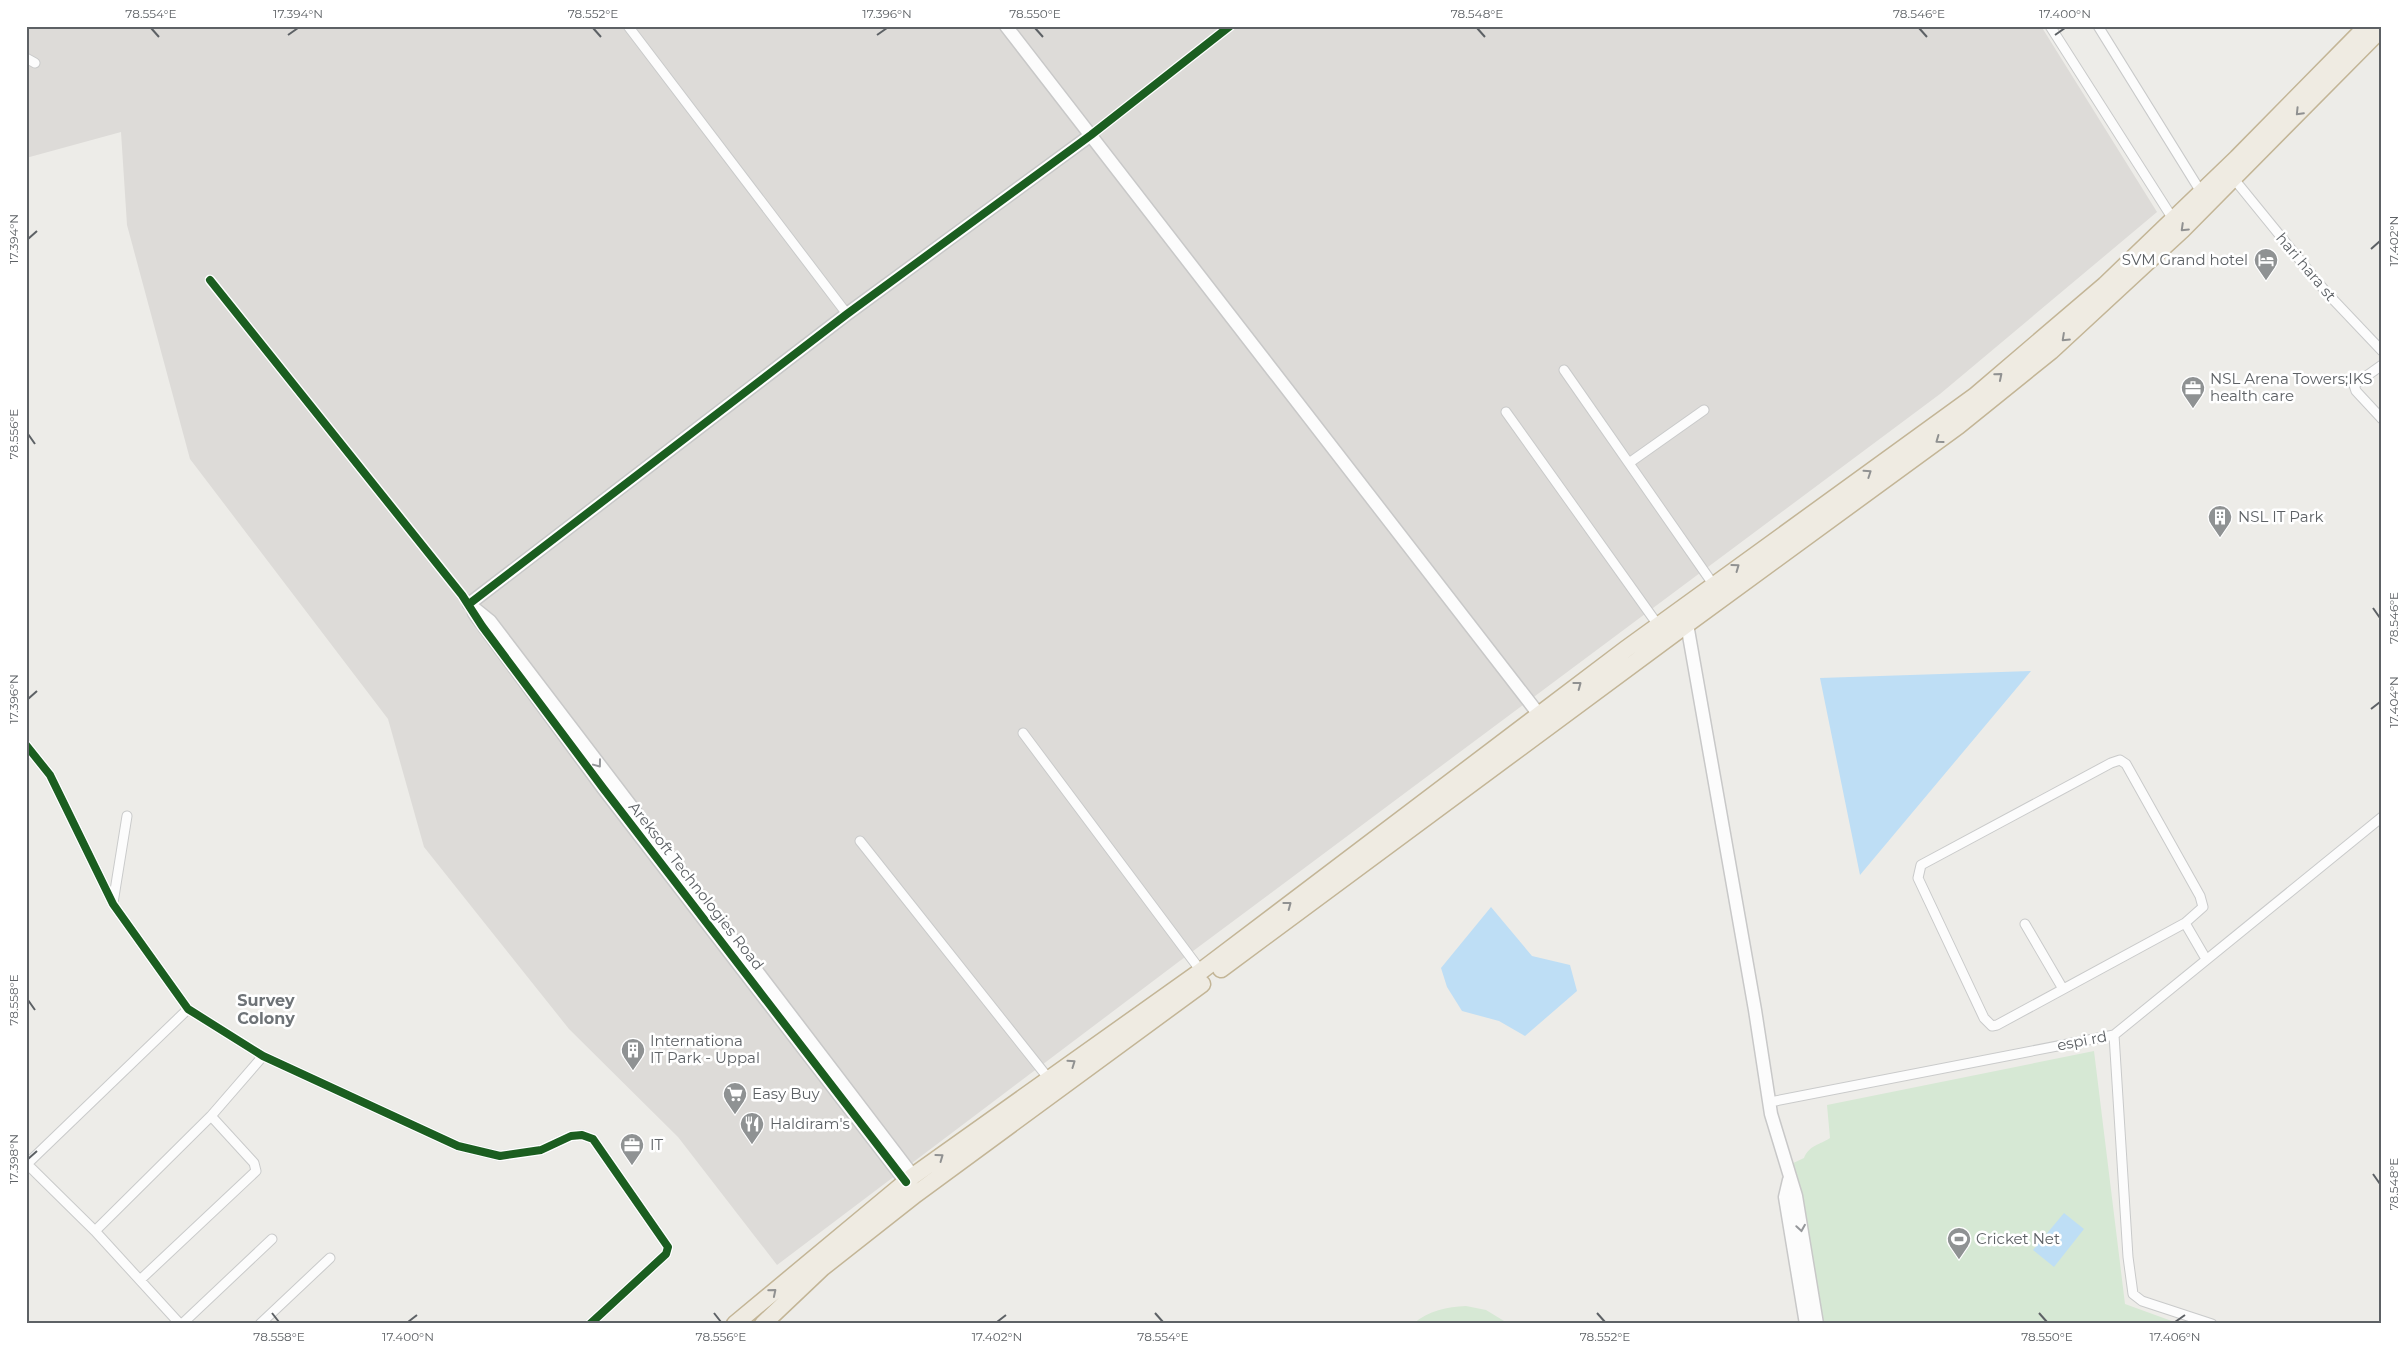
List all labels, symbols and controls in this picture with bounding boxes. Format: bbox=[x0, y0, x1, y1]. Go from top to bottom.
text: 78.554°E bbox=[125, 6, 177, 21]
text: 17.394°N bbox=[273, 6, 323, 21]
text: 78.552°E bbox=[568, 6, 618, 21]
text: 17.396°N bbox=[862, 6, 912, 21]
text: 78.550°E bbox=[1009, 6, 1061, 21]
text: 78.548°E bbox=[1451, 6, 1503, 21]
text: 78.546°E bbox=[1893, 6, 1945, 21]
text: 17.400°N bbox=[2039, 6, 2091, 21]
one-way arrow bbox=[2296, 107, 2305, 116]
text: 17.394°N bbox=[6, 214, 21, 264]
text: 17.402°N bbox=[2386, 216, 2401, 266]
one-way arrow bbox=[2181, 222, 2190, 231]
street label: hari hara st bbox=[2272, 229, 2340, 305]
hotel icon: SVM Grand hotel bbox=[2253, 247, 2279, 281]
place label: SVM Grand hotel bbox=[2122, 250, 2248, 269]
one-way arrow bbox=[2062, 332, 2071, 341]
place label: NSL Arena Towers;IKS health care bbox=[2210, 369, 2372, 405]
one-way arrow bbox=[1993, 374, 2002, 382]
office icon: NSL Arena Towers;IKS health care bbox=[2180, 375, 2206, 409]
text: 78.556°E bbox=[6, 409, 21, 459]
one-way arrow bbox=[1935, 434, 1944, 443]
one-way arrow bbox=[1862, 470, 1872, 479]
building icon: NSL IT Park bbox=[2207, 504, 2233, 538]
place label: NSL IT Park bbox=[2238, 507, 2324, 526]
one-way arrow bbox=[1730, 565, 1739, 573]
text: 78.546°E bbox=[2386, 592, 2401, 644]
text: 17.396°N bbox=[6, 674, 21, 724]
text: 17.404°N bbox=[2386, 676, 2401, 728]
one-way arrow bbox=[1572, 683, 1581, 691]
one-way arrow bbox=[593, 758, 601, 767]
street label: Areksoft Technologies Road bbox=[625, 798, 768, 974]
one-way arrow bbox=[1282, 902, 1291, 910]
text: 78.558°E bbox=[6, 974, 21, 1026]
district label: Survey Colony bbox=[237, 991, 295, 1028]
street label: espi rd bbox=[2055, 1026, 2109, 1055]
place label: Internationa IT Park - Uppal bbox=[650, 1031, 760, 1067]
building icon: Internationa IT Park - Uppal bbox=[620, 1037, 646, 1071]
one-way arrow bbox=[1066, 1060, 1076, 1069]
supermarket icon: Easy Buy bbox=[722, 1081, 748, 1115]
place label: Easy Buy bbox=[752, 1084, 820, 1103]
restaurant icon: Haldiram's bbox=[739, 1111, 765, 1145]
place label: Haldiram's bbox=[770, 1114, 850, 1133]
office icon: IT bbox=[619, 1132, 645, 1166]
text: 17.398°N bbox=[6, 1134, 21, 1184]
place label: IT bbox=[650, 1135, 664, 1154]
one-way arrow bbox=[934, 1154, 944, 1163]
text: 78.548°E bbox=[2386, 1158, 2401, 1210]
one-way arrow bbox=[1795, 1223, 1805, 1232]
sports icon: Cricket Net bbox=[1946, 1226, 1972, 1260]
place label: Cricket Net bbox=[1976, 1229, 2060, 1248]
one-way arrow bbox=[767, 1289, 776, 1298]
text: 78.558°E bbox=[253, 1329, 305, 1344]
text: 17.400°N bbox=[382, 1329, 434, 1344]
text: 78.556°E bbox=[696, 1329, 746, 1344]
text: 17.402°N bbox=[972, 1329, 1022, 1344]
text: 78.554°E bbox=[1137, 1329, 1189, 1344]
text: 78.552°E bbox=[1580, 1329, 1630, 1344]
text: 78.550°E bbox=[2021, 1329, 2073, 1344]
text: 17.406°N bbox=[2150, 1329, 2200, 1344]

